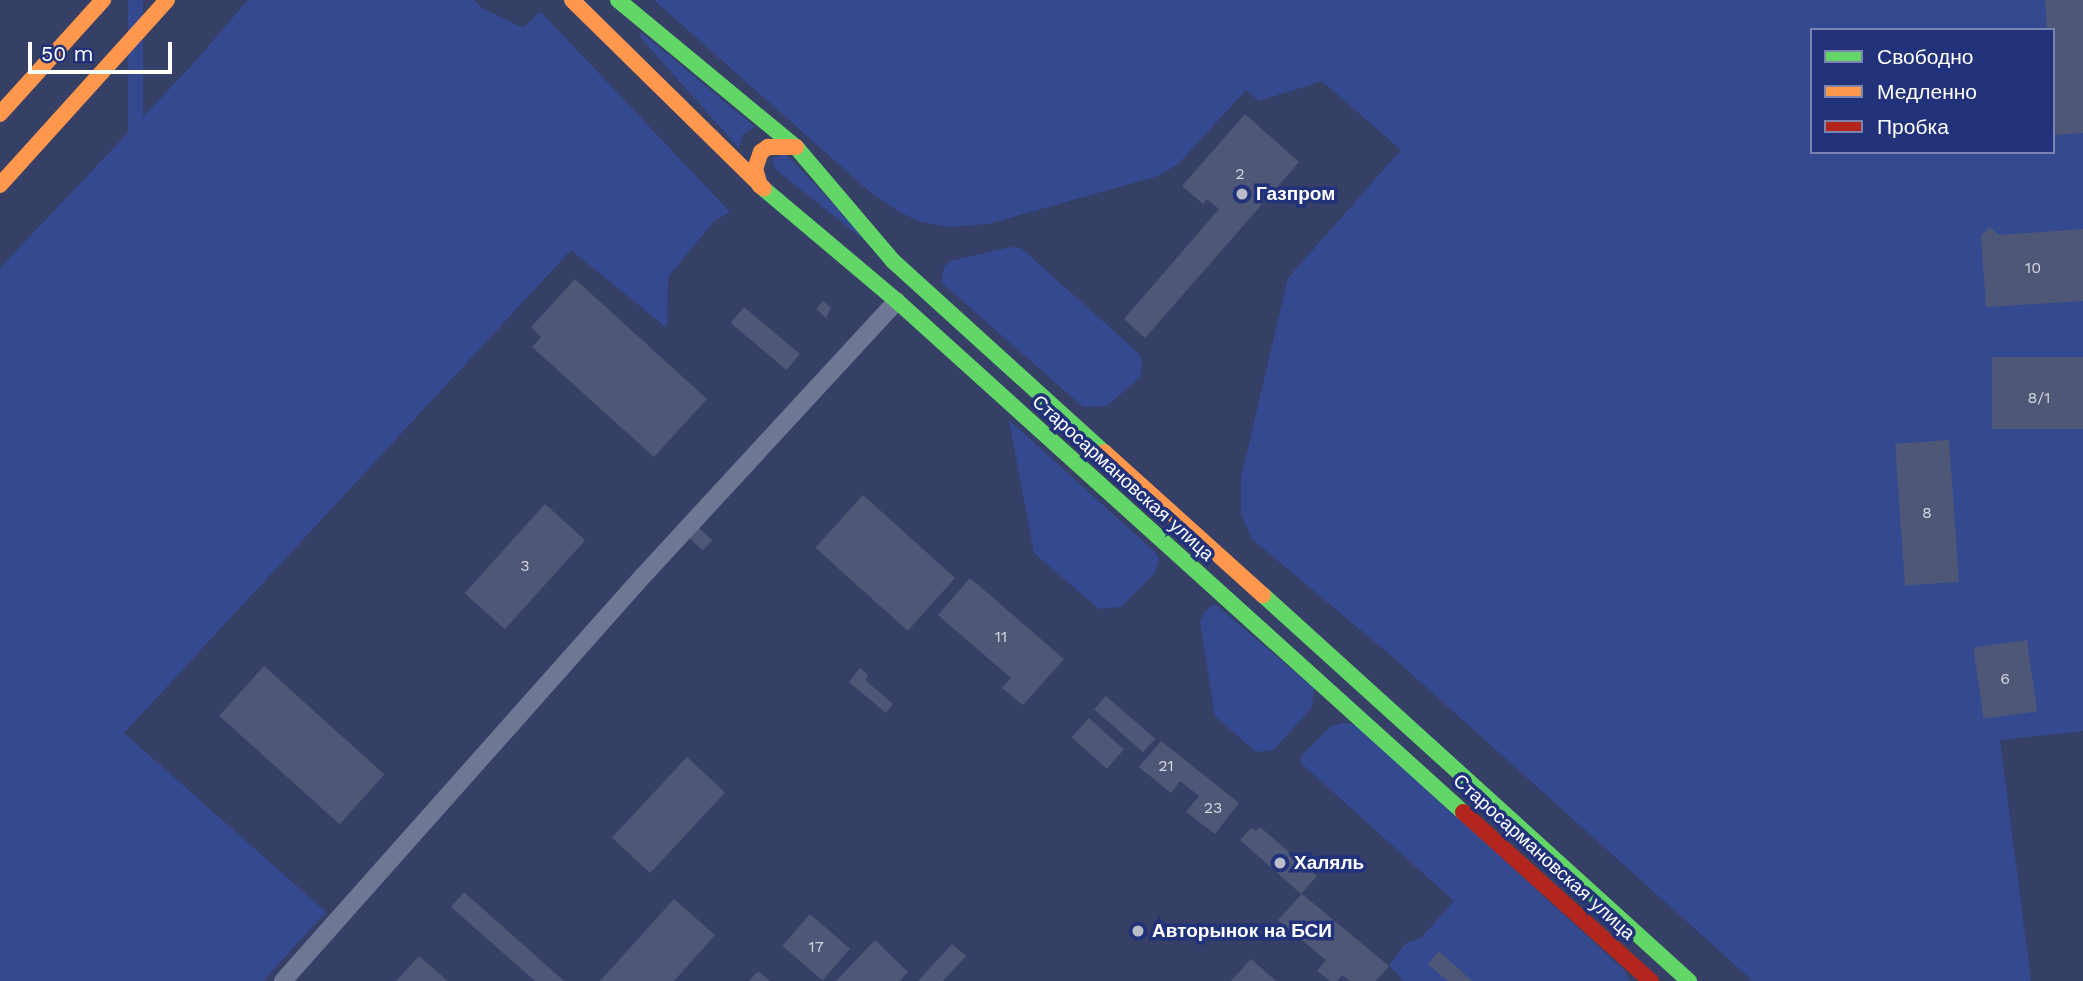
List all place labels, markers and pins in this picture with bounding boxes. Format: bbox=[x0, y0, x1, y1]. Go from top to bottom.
place label: Газпром bbox=[1256, 183, 1335, 205]
marker: Газпром bbox=[1234, 186, 1250, 202]
place label: Халяль bbox=[1294, 852, 1364, 874]
marker: Халяль bbox=[1272, 855, 1288, 871]
place label: Авторынок на БСИ bbox=[1152, 920, 1332, 942]
marker: Авторынок на БСИ bbox=[1130, 923, 1146, 939]

